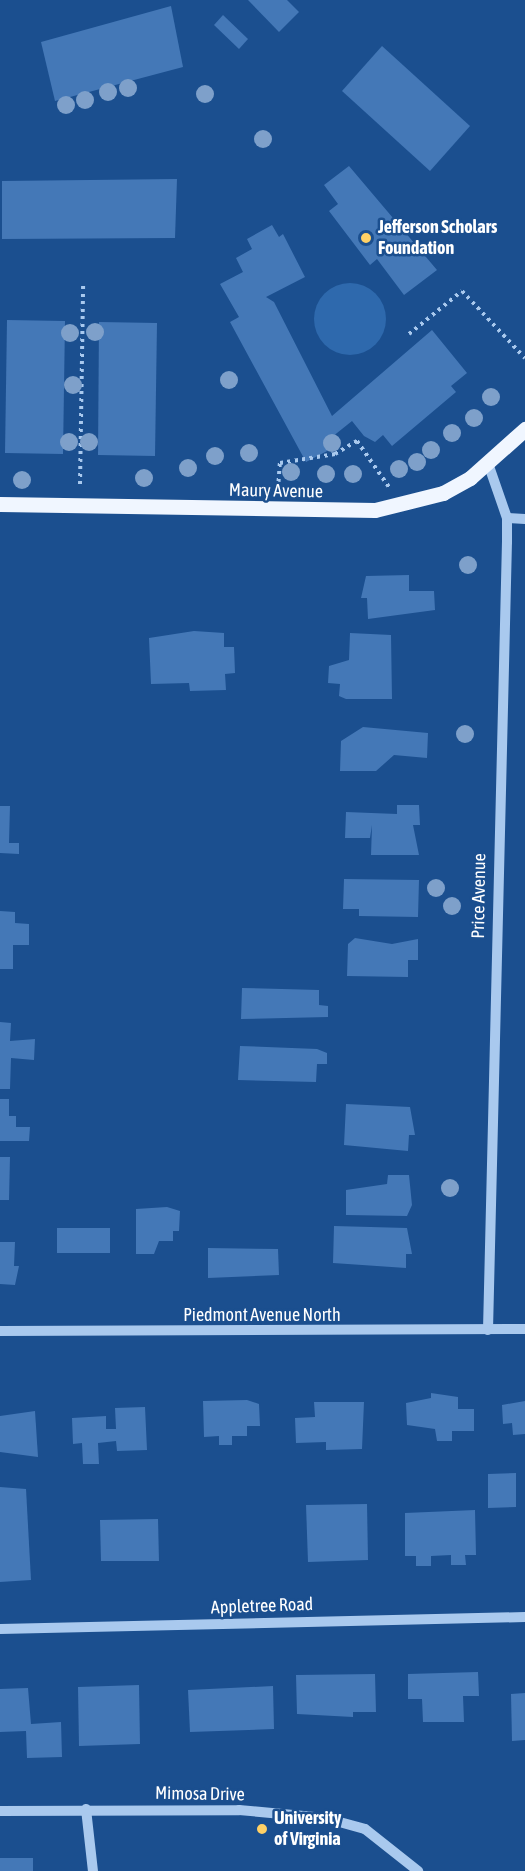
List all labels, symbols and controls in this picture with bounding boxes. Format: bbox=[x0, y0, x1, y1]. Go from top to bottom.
place label: Jefferson Scholars Foundation bbox=[378, 217, 497, 260]
marker: Jefferson Scholars Foundation bbox=[359, 231, 373, 245]
street label: Maury Avenue bbox=[229, 479, 323, 503]
street label: Price Avenue bbox=[467, 853, 491, 939]
street label: Piedmont Avenue North bbox=[183, 1304, 341, 1326]
street label: Appletree Road bbox=[211, 1593, 313, 1619]
street label: Mimosa Drive bbox=[155, 1782, 245, 1806]
place label: University of Virginia bbox=[274, 1808, 341, 1850]
marker: University of Virginia bbox=[255, 1822, 269, 1836]

